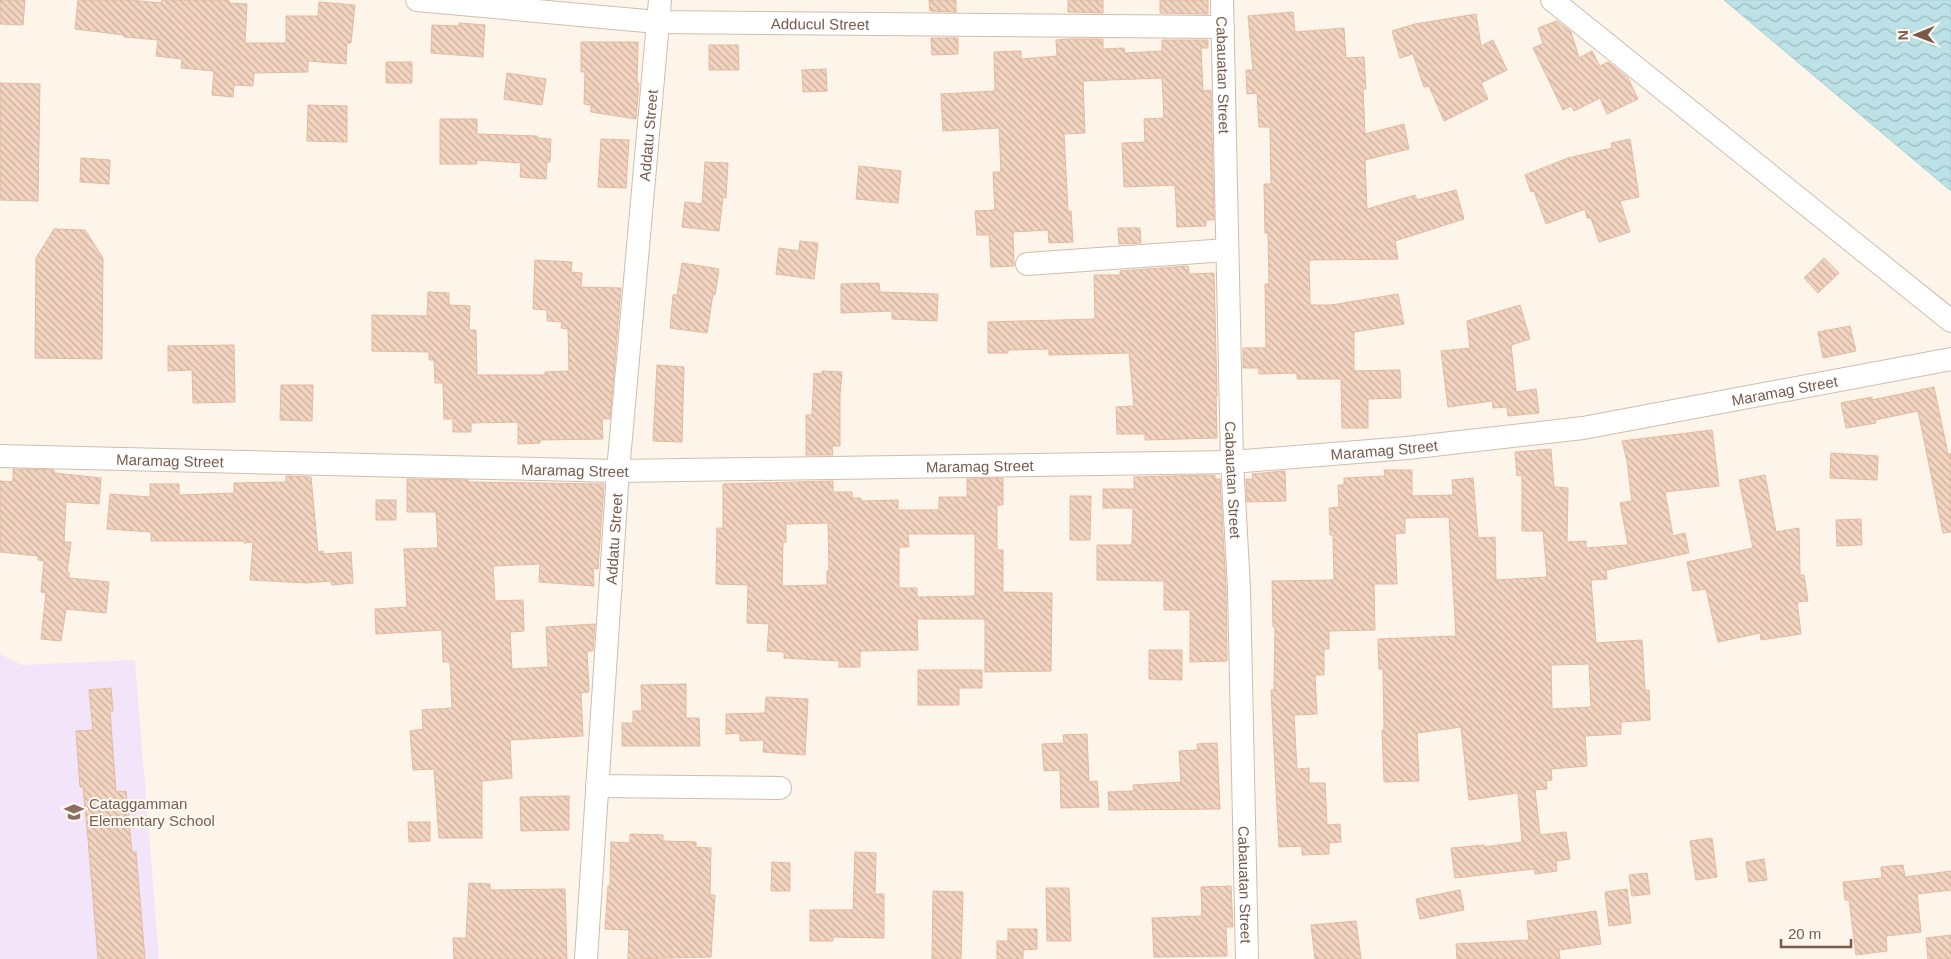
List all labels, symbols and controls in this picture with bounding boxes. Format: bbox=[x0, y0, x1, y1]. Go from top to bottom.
north arrow bbox=[1891, 10, 1941, 60]
street label: Adducul Street bbox=[771, 15, 870, 32]
street label: Cabauatan Street bbox=[1214, 16, 1233, 135]
text: N bbox=[1895, 30, 1911, 40]
street label: Addatu Street bbox=[635, 88, 661, 182]
street label: Maramag Street bbox=[1730, 372, 1840, 408]
street label: Cabauatan Street bbox=[1223, 421, 1245, 540]
street label: Maramag Street bbox=[1330, 436, 1440, 463]
street label: Maramag Street bbox=[116, 450, 225, 470]
street label: Maramag Street bbox=[926, 456, 1035, 475]
street label: Maramag Street bbox=[521, 460, 630, 480]
street label: Addatu Street bbox=[602, 492, 625, 585]
place label: Cataggamman Elementary School bbox=[89, 795, 215, 829]
school or university icon: Cataggamman Elementary School bbox=[63, 801, 85, 823]
street label: Cabauatan Street bbox=[1236, 826, 1255, 944]
scale bar bbox=[1781, 916, 1851, 948]
text: 20 m bbox=[1788, 925, 1821, 942]

